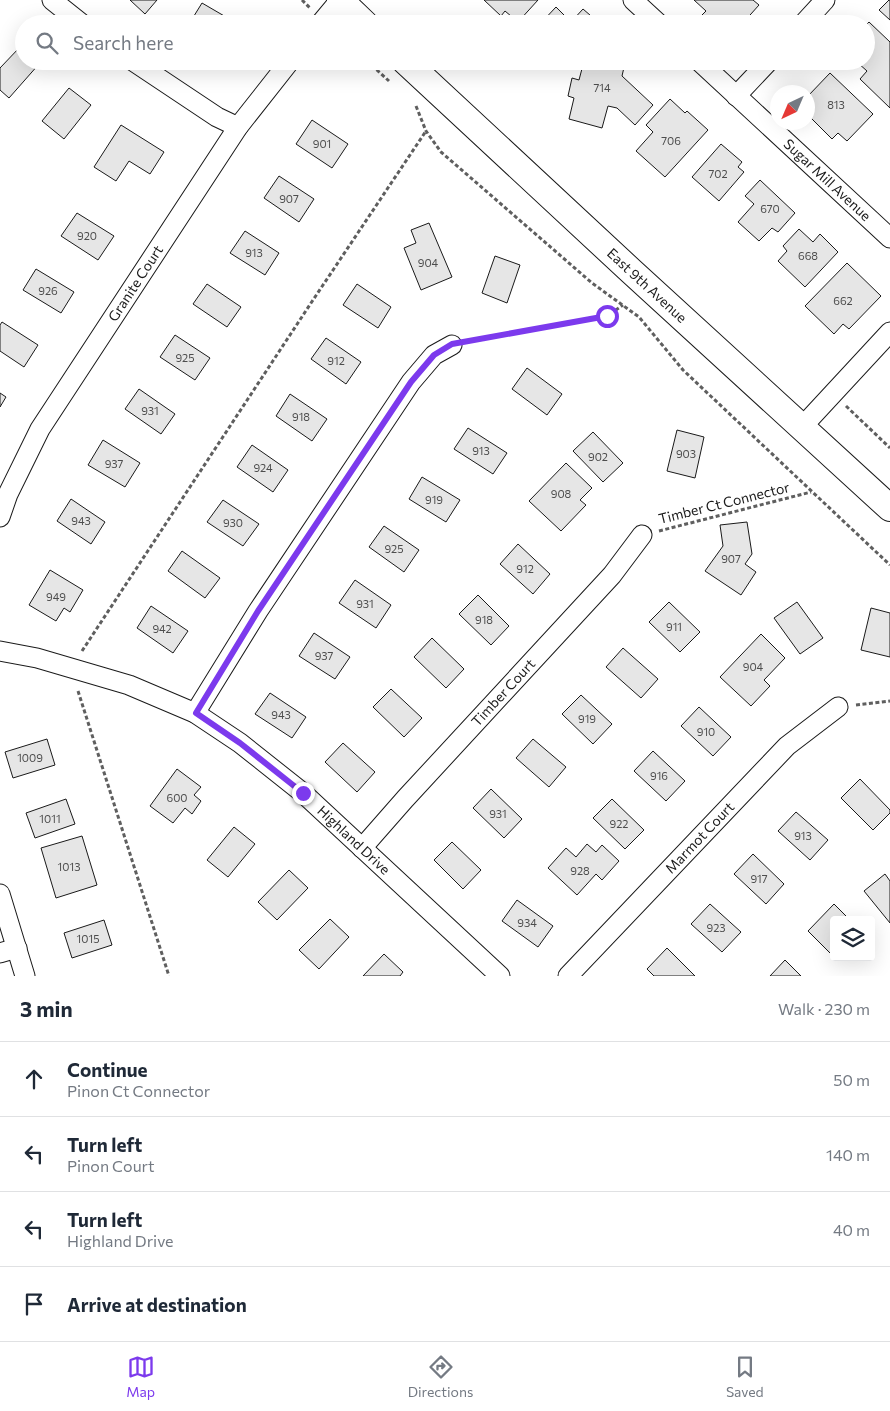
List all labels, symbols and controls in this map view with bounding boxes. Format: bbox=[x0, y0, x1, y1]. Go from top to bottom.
search box bbox=[15, 15, 875, 70]
icon: search bbox=[33, 29, 61, 57]
text: Search here bbox=[73, 31, 173, 54]
house number: 714 bbox=[593, 81, 611, 94]
north arrow bbox=[770, 85, 815, 130]
house number: 813 bbox=[827, 98, 845, 111]
house number: 706 bbox=[661, 134, 681, 147]
street label: Sugar Mill Avenue bbox=[781, 135, 875, 224]
house number: 901 bbox=[313, 137, 331, 150]
house number: 702 bbox=[708, 167, 728, 180]
house number: 907 bbox=[279, 192, 299, 205]
house number: 670 bbox=[760, 202, 780, 215]
house number: 920 bbox=[77, 229, 97, 242]
street label: Granite Court bbox=[104, 242, 166, 324]
street label: East 9th Avenue bbox=[604, 244, 691, 326]
house number: 913 bbox=[245, 246, 263, 259]
house number: 668 bbox=[798, 249, 818, 262]
house number: 904 bbox=[418, 256, 439, 269]
house number: 926 bbox=[38, 284, 58, 297]
house number: 662 bbox=[833, 294, 853, 307]
route start bbox=[596, 305, 619, 328]
house number: 925 bbox=[175, 351, 195, 364]
house number: 912 bbox=[327, 354, 345, 367]
house number: 931 bbox=[141, 404, 159, 417]
house number: 918 bbox=[292, 410, 310, 423]
house number: 913 bbox=[472, 444, 490, 457]
house number: 903 bbox=[676, 447, 696, 460]
house number: 902 bbox=[588, 450, 608, 463]
house number: 937 bbox=[105, 457, 124, 470]
house number: 924 bbox=[253, 461, 273, 474]
street label: Timber Ct Connector bbox=[657, 478, 792, 527]
house number: 908 bbox=[551, 487, 572, 500]
house number: 919 bbox=[425, 493, 443, 506]
house number: 943 bbox=[71, 514, 91, 527]
house number: 930 bbox=[223, 516, 243, 529]
house number: 925 bbox=[384, 542, 404, 555]
house number: 907 bbox=[721, 552, 741, 565]
house number: 912 bbox=[516, 562, 534, 575]
house number: 949 bbox=[46, 590, 66, 603]
house number: 931 bbox=[356, 597, 374, 610]
house number: 918 bbox=[475, 613, 493, 626]
house number: 911 bbox=[666, 620, 682, 633]
house number: 942 bbox=[152, 622, 172, 635]
house number: 937 bbox=[315, 649, 334, 662]
street label: Timber Court bbox=[468, 655, 538, 730]
house number: 904 bbox=[743, 660, 764, 673]
house number: 943 bbox=[271, 708, 291, 721]
house number: 919 bbox=[578, 712, 596, 725]
house number: 910 bbox=[697, 725, 715, 738]
house number: 1009 bbox=[17, 751, 43, 764]
house number: 916 bbox=[650, 769, 668, 782]
route end bbox=[292, 782, 315, 805]
house number: 600 bbox=[166, 791, 188, 804]
street label: Marmot Court bbox=[661, 798, 737, 877]
street label: Highland Drive bbox=[314, 802, 394, 878]
house number: 931 bbox=[489, 807, 507, 820]
house number: 1011 bbox=[39, 812, 61, 825]
house number: 922 bbox=[610, 817, 628, 830]
house number: 913 bbox=[794, 829, 812, 842]
house number: 1013 bbox=[58, 860, 80, 873]
house number: 928 bbox=[570, 864, 590, 877]
house number: 917 bbox=[750, 872, 768, 885]
house number: 934 bbox=[517, 916, 537, 929]
map controls bbox=[830, 916, 875, 961]
button: layers bbox=[830, 916, 875, 961]
house number: 923 bbox=[706, 921, 726, 934]
house number: 1015 bbox=[77, 932, 99, 945]
text: 3 min bbox=[20, 996, 73, 1021]
text: Walk · 230 m bbox=[778, 999, 870, 1018]
text: Continue bbox=[67, 1058, 147, 1081]
icon: ahead bbox=[20, 1065, 48, 1093]
text: 50 m bbox=[833, 1070, 870, 1089]
text: Pinon Ct Connector bbox=[67, 1081, 210, 1100]
text: Turn left bbox=[67, 1133, 142, 1156]
icon: left bbox=[20, 1140, 48, 1168]
text: 140 m bbox=[826, 1145, 870, 1164]
text: Pinon Court bbox=[67, 1156, 155, 1175]
text: Turn left bbox=[67, 1208, 142, 1231]
icon: left bbox=[20, 1215, 48, 1243]
text: 40 m bbox=[833, 1220, 870, 1239]
text: Highland Drive bbox=[67, 1231, 174, 1250]
icon: arrive bbox=[20, 1290, 48, 1318]
text: Arrive at destination bbox=[67, 1293, 247, 1316]
tab: Map bbox=[126, 1353, 155, 1400]
tab: Directions bbox=[408, 1353, 473, 1400]
tab: Saved bbox=[726, 1353, 764, 1400]

